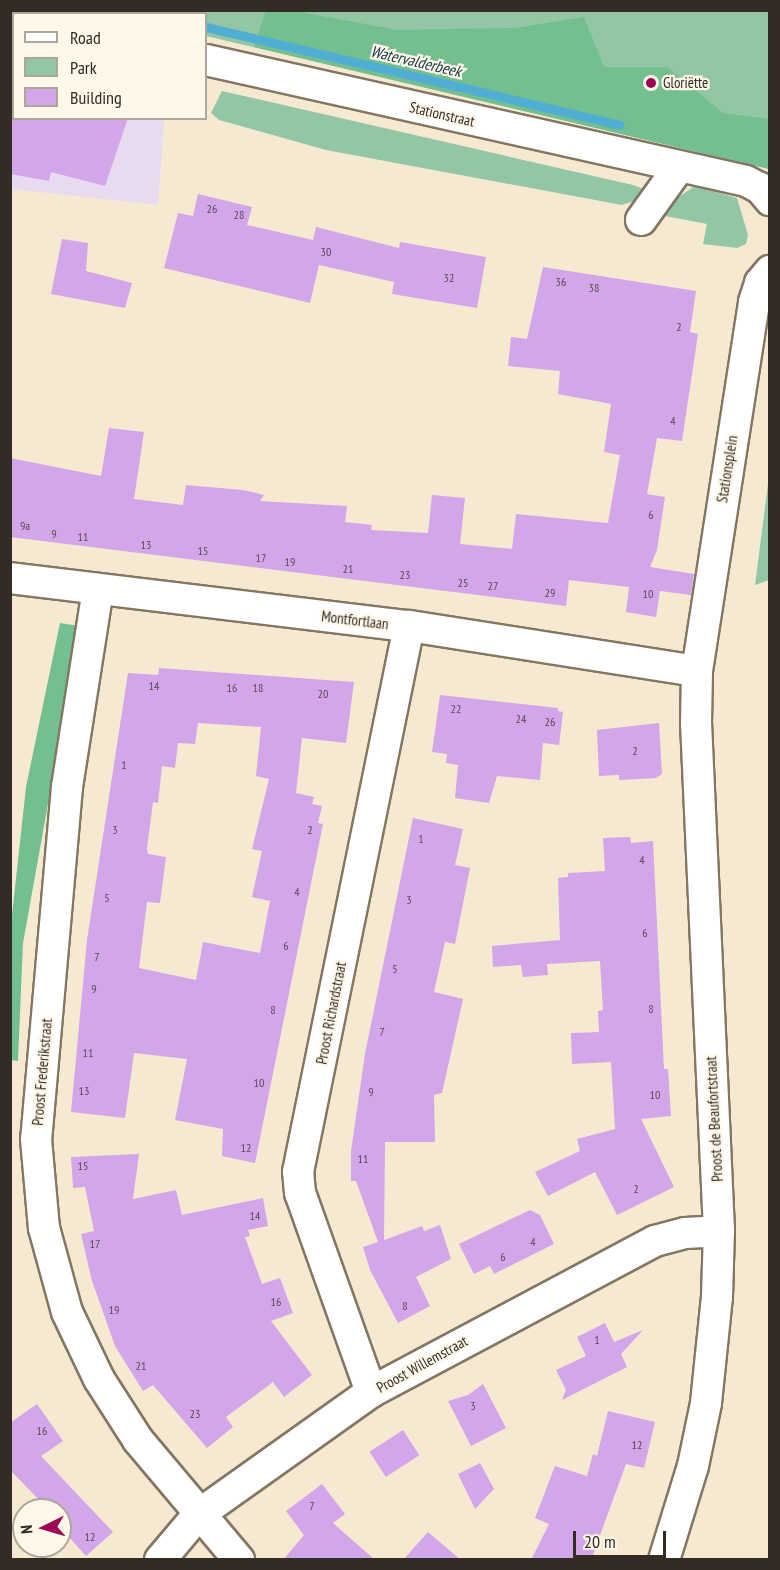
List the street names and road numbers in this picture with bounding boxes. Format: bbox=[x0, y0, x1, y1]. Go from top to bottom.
street label: Stationstraat bbox=[408, 98, 476, 130]
street label: Stationsplein bbox=[713, 434, 741, 504]
street label: Montfortlaan bbox=[320, 607, 390, 633]
street label: Proost Richardstraat bbox=[312, 960, 350, 1066]
street label: Proost Frederikstraat bbox=[28, 1018, 56, 1126]
street label: Proost de Beaufortstraat bbox=[702, 1056, 726, 1182]
street label: Proost Willemstraat bbox=[373, 1332, 471, 1396]

